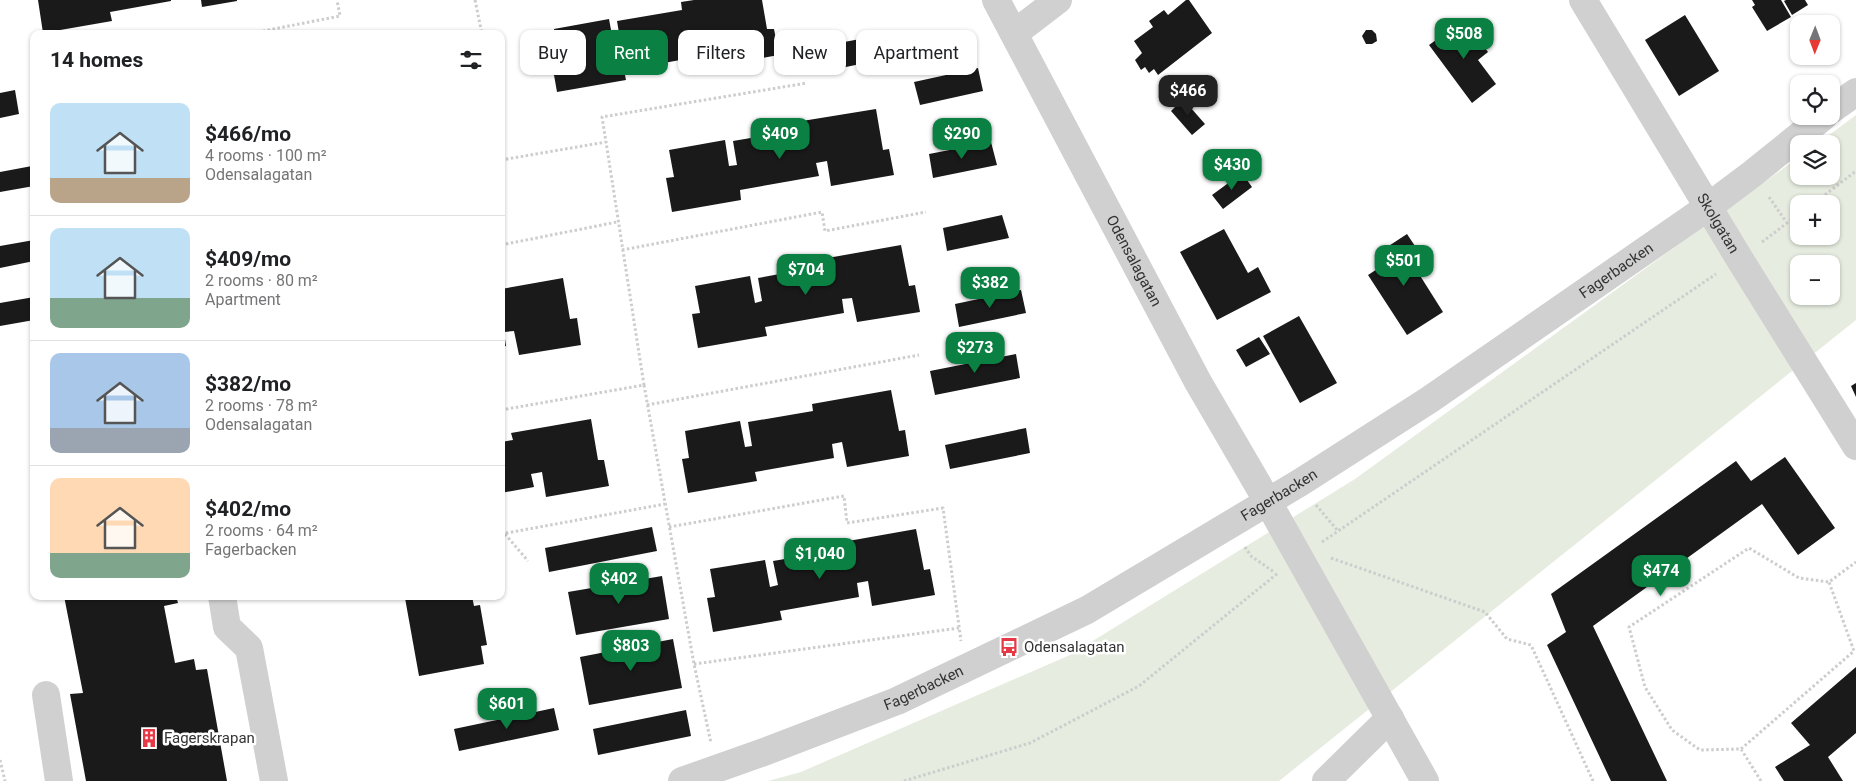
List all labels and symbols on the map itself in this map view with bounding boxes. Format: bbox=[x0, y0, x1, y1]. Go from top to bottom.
north arrow bbox=[1790, 15, 1840, 65]
pin: $508 bbox=[1434, 18, 1494, 60]
pin: $466 bbox=[1158, 74, 1218, 117]
pin: $409 bbox=[750, 118, 810, 160]
pin: $290 bbox=[932, 118, 992, 160]
pin: $430 bbox=[1202, 148, 1262, 191]
street label: Skolgatan bbox=[1693, 190, 1743, 257]
street label: Odensalagatan bbox=[1102, 212, 1165, 310]
street label: Fagerbacken bbox=[1576, 239, 1657, 302]
pin: $501 bbox=[1374, 244, 1434, 287]
pin: $704 bbox=[776, 254, 836, 296]
pin: $382 bbox=[960, 266, 1020, 309]
pin: $273 bbox=[945, 332, 1005, 374]
street label: Fagerbacken bbox=[1238, 465, 1321, 525]
pin: $1,040 bbox=[779, 538, 861, 580]
pin: $474 bbox=[1631, 554, 1691, 597]
pin: $402 bbox=[589, 562, 649, 605]
pin: $803 bbox=[601, 630, 661, 672]
bus stop icon: Odensalagatan bbox=[998, 636, 1020, 658]
place label: Odensalagatan bbox=[1024, 638, 1125, 656]
street label: Fagerbacken bbox=[881, 662, 966, 714]
pin: $601 bbox=[477, 688, 537, 730]
building icon: Fagerskrapan bbox=[138, 727, 160, 749]
place label: Fagerskrapan bbox=[164, 729, 255, 747]

